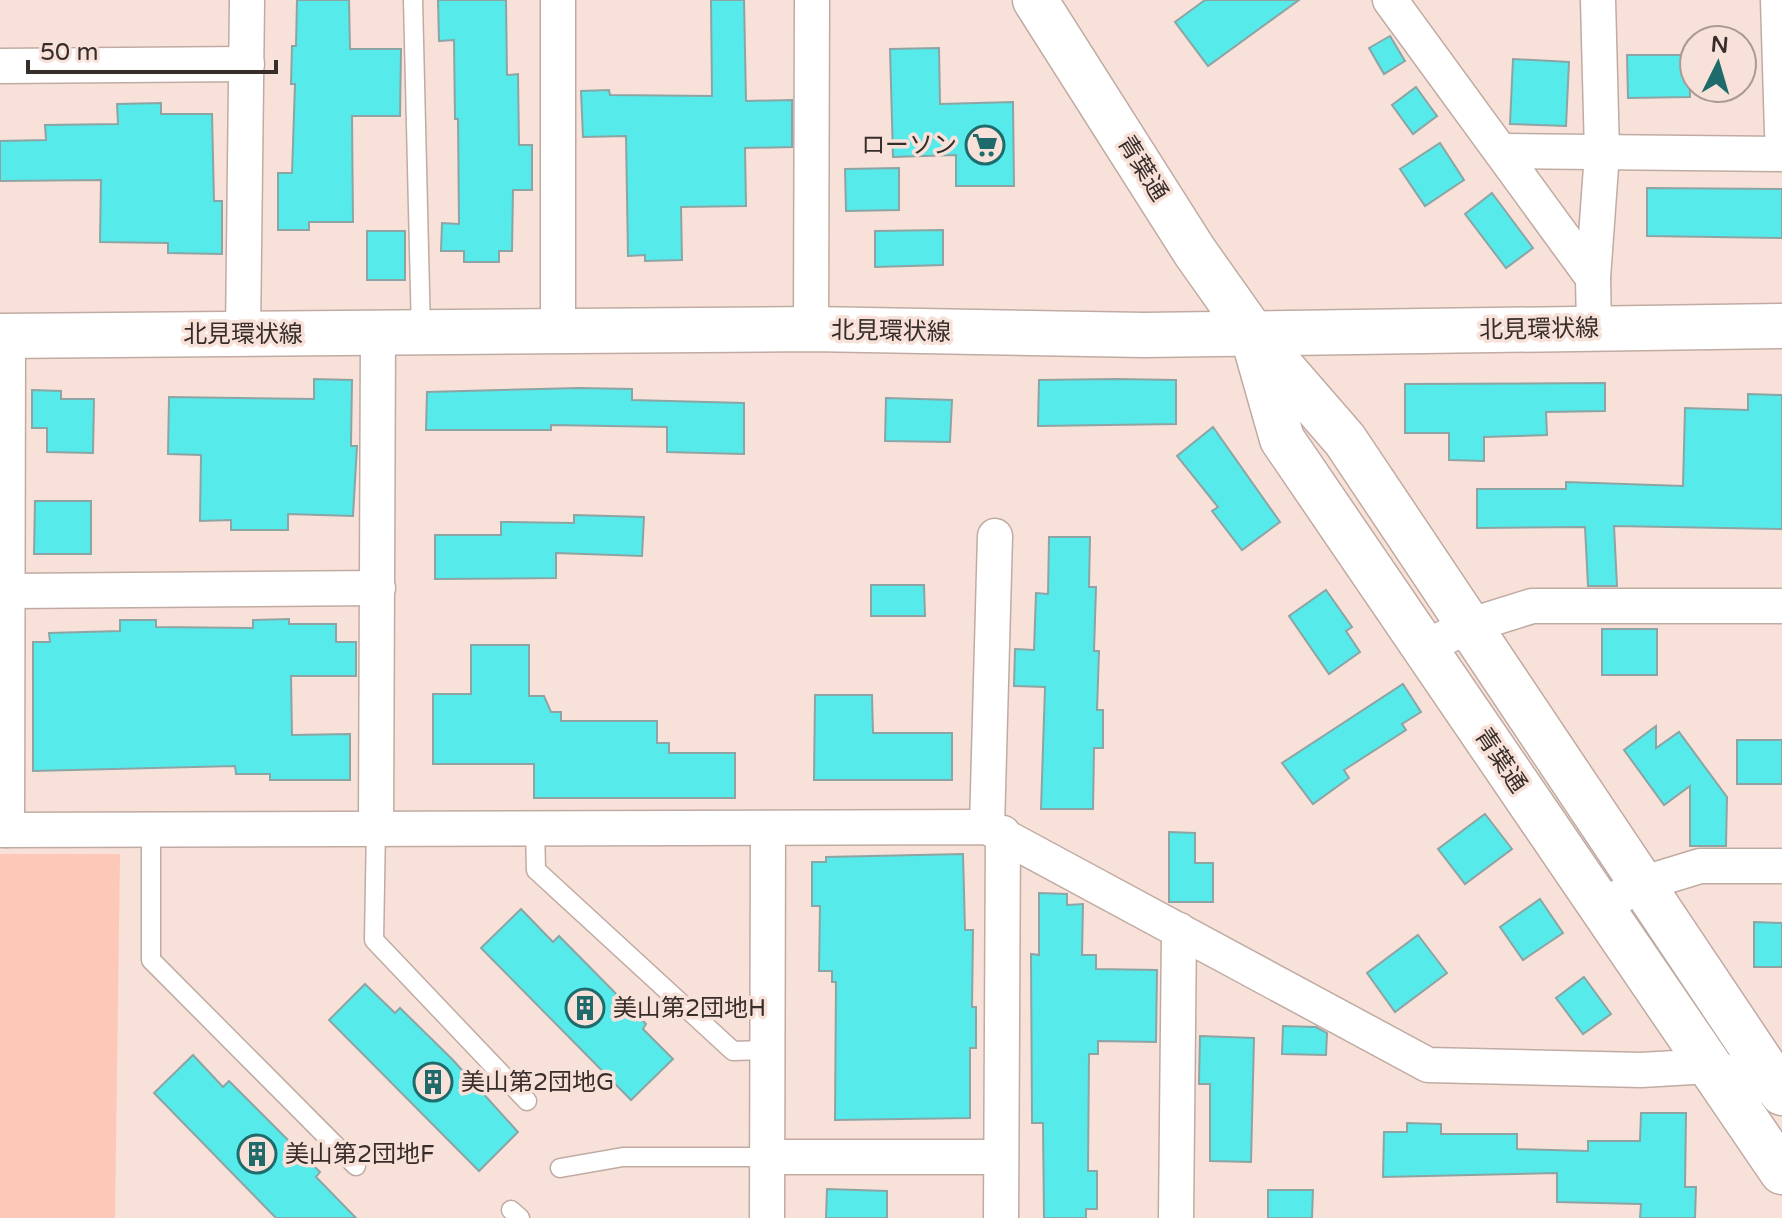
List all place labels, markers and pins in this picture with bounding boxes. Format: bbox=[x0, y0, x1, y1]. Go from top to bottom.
supermarket icon: ローソン bbox=[964, 124, 1006, 166]
place label: ローソン bbox=[861, 131, 957, 160]
building icon: 美山第2団地H bbox=[564, 987, 606, 1029]
place label: 美山第2団地H bbox=[613, 994, 766, 1023]
building icon: 美山第2団地G bbox=[412, 1061, 454, 1103]
place label: 美山第2団地G bbox=[461, 1068, 614, 1097]
building icon: 美山第2団地F bbox=[236, 1133, 278, 1175]
place label: 美山第2団地F bbox=[285, 1140, 435, 1169]

